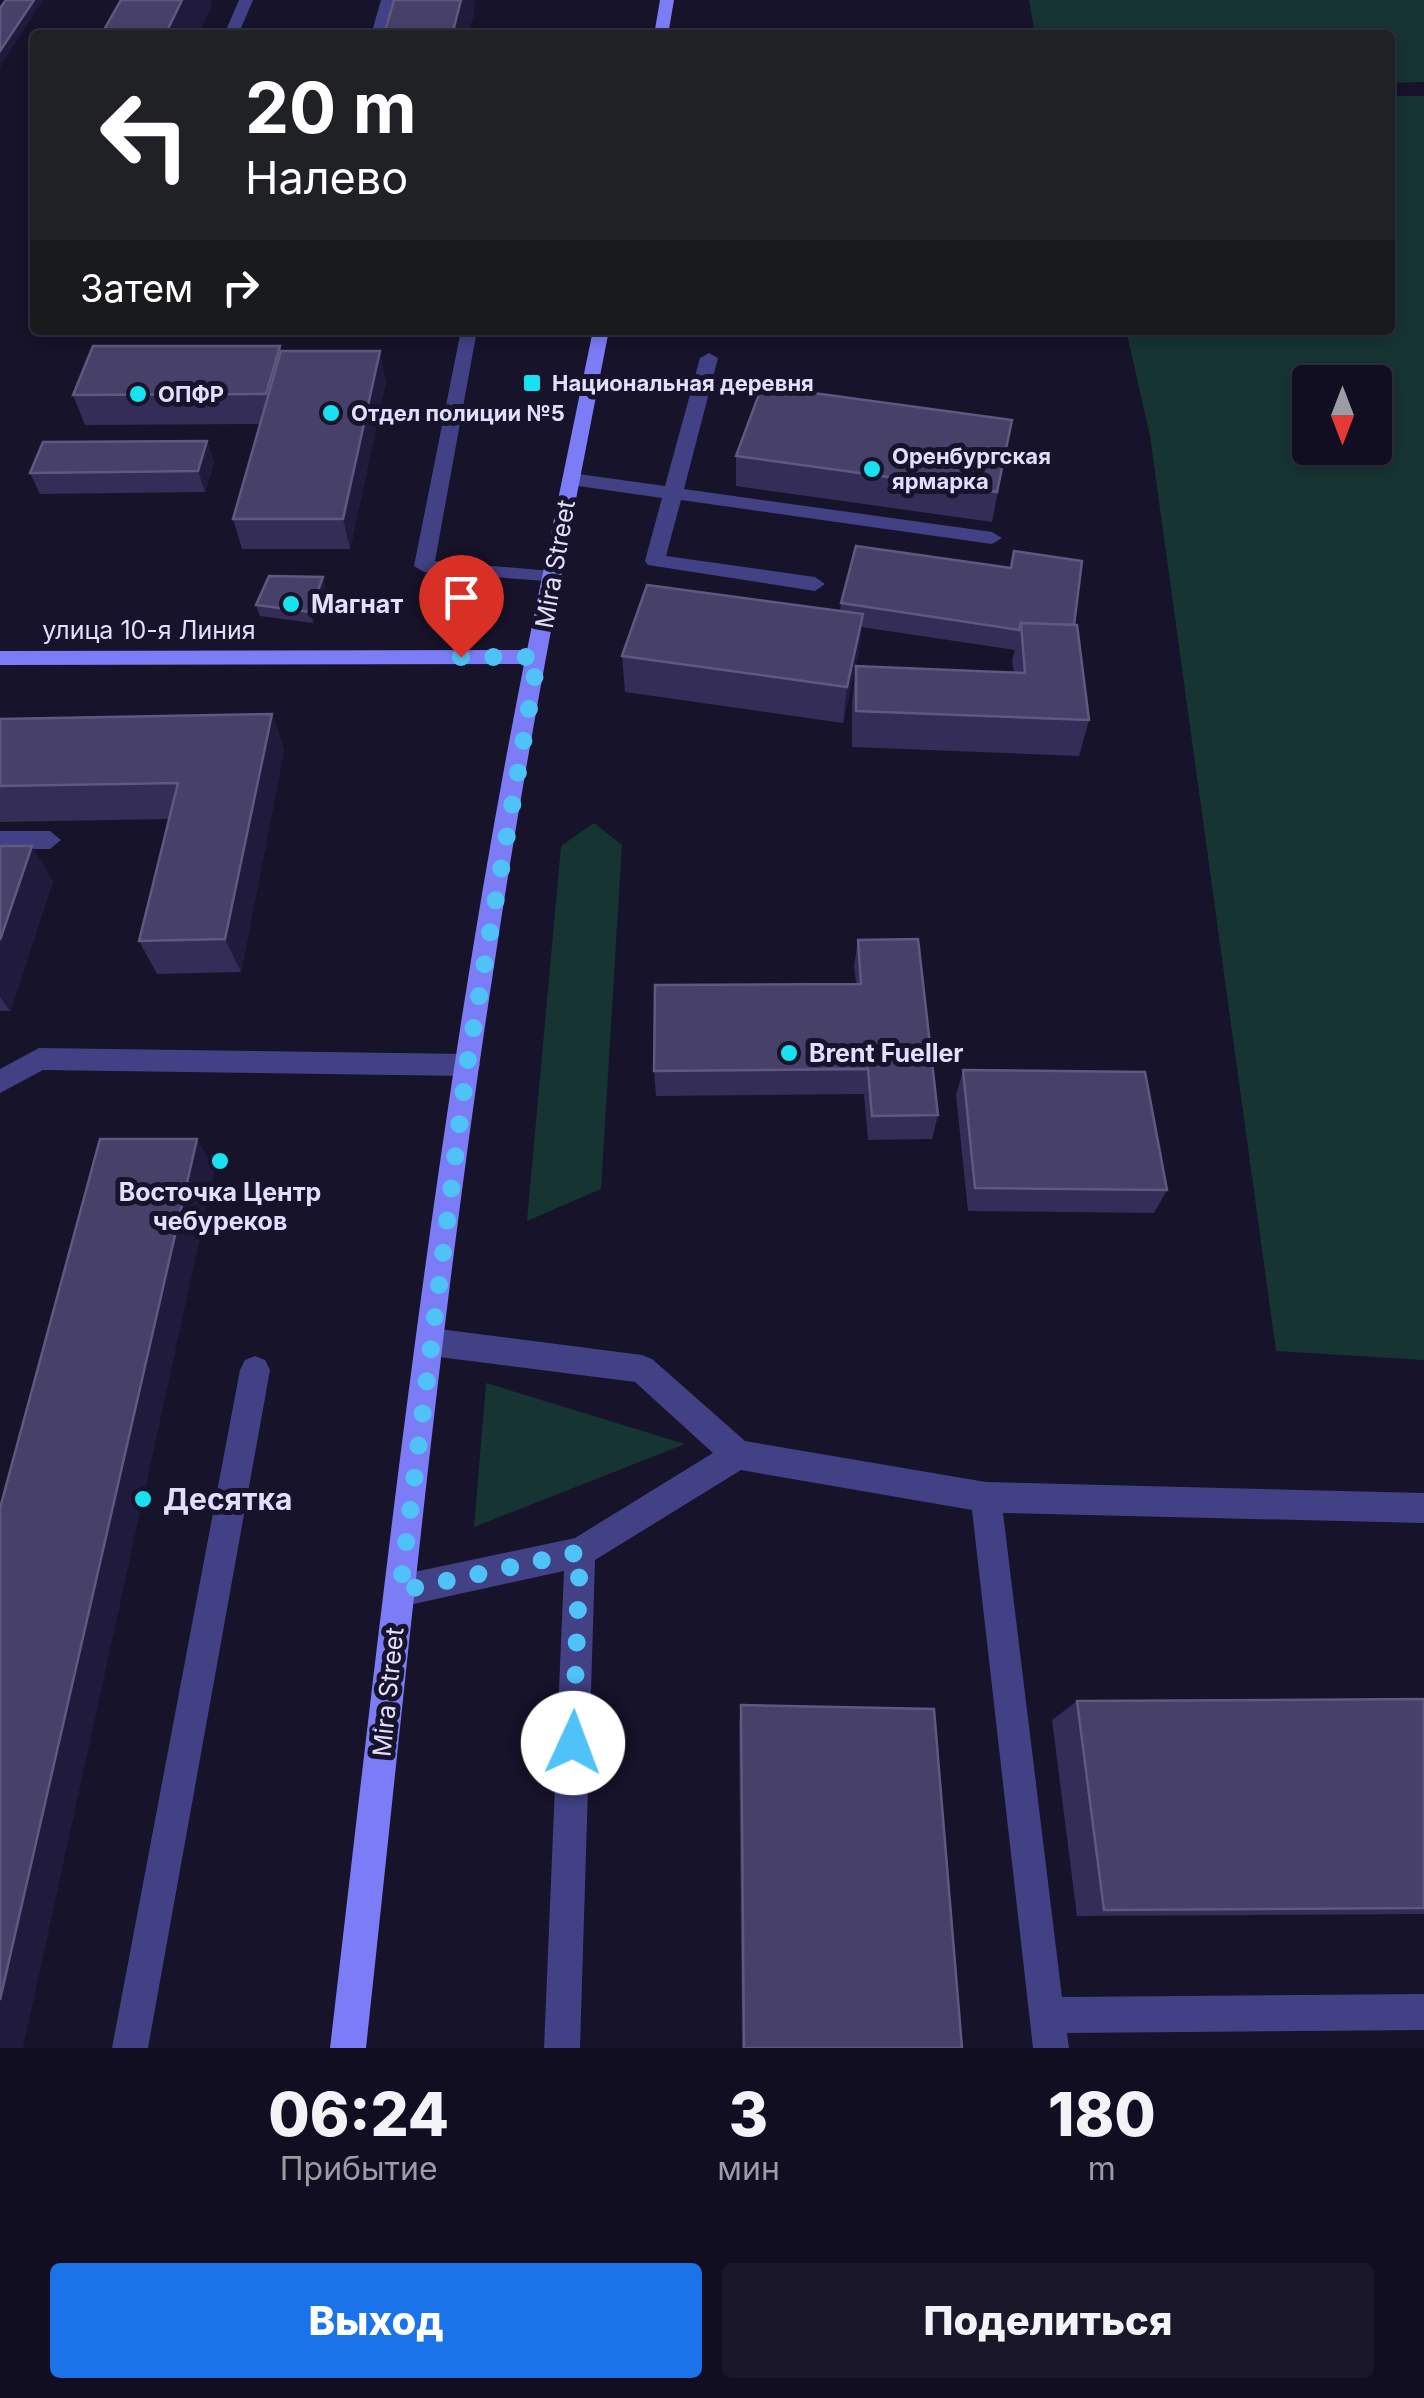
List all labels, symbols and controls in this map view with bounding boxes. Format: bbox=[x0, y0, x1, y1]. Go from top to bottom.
text: 20 m bbox=[245, 65, 417, 150]
icon: left bbox=[80, 70, 210, 200]
text: Налево bbox=[245, 150, 408, 205]
icon: right bbox=[213, 260, 268, 315]
text: Затем bbox=[80, 265, 193, 311]
north arrow bbox=[1292, 365, 1392, 465]
map controls bbox=[1292, 365, 1392, 465]
place label: Национальная деревня bbox=[552, 370, 814, 396]
marker: Национальная деревня bbox=[521, 372, 543, 394]
place label: ОПФР bbox=[158, 381, 224, 407]
marker: ОПФР bbox=[127, 383, 149, 405]
place label: Отдел полиции №5 bbox=[351, 400, 565, 426]
marker: Отдел полиции №5 bbox=[320, 402, 342, 424]
place label: Оренбургская ярмарка bbox=[892, 443, 1051, 494]
marker: Оренбургская ярмарка bbox=[861, 458, 883, 480]
street label: Mira Street bbox=[529, 498, 581, 630]
pin bbox=[419, 555, 504, 658]
icon: arrive bbox=[434, 570, 489, 625]
place label: Магнат bbox=[311, 589, 403, 619]
marker: Магнат bbox=[280, 593, 302, 615]
street label: улица 10-я Линия bbox=[42, 615, 256, 645]
place label: Brent Fueller bbox=[809, 1038, 964, 1068]
marker: Brent Fueller bbox=[778, 1042, 800, 1064]
marker: Восточка Центр чебуреков bbox=[209, 1150, 231, 1172]
place label: Восточка Центр чебуреков bbox=[119, 1177, 321, 1236]
place label: Десятка bbox=[163, 1481, 292, 1517]
marker: Десятка bbox=[132, 1488, 154, 1510]
street label: Mira Street bbox=[366, 1626, 410, 1758]
position arrow bbox=[521, 1691, 625, 1795]
text: 06:24 bbox=[268, 2078, 449, 2150]
text: 3 bbox=[729, 2078, 768, 2150]
text: 180 bbox=[1048, 2078, 1156, 2150]
text: Прибытие bbox=[280, 2149, 438, 2188]
text: мин bbox=[717, 2149, 780, 2188]
text: m bbox=[1088, 2149, 1116, 2188]
button: Выход bbox=[50, 2263, 702, 2378]
button: Поделиться bbox=[722, 2263, 1374, 2378]

